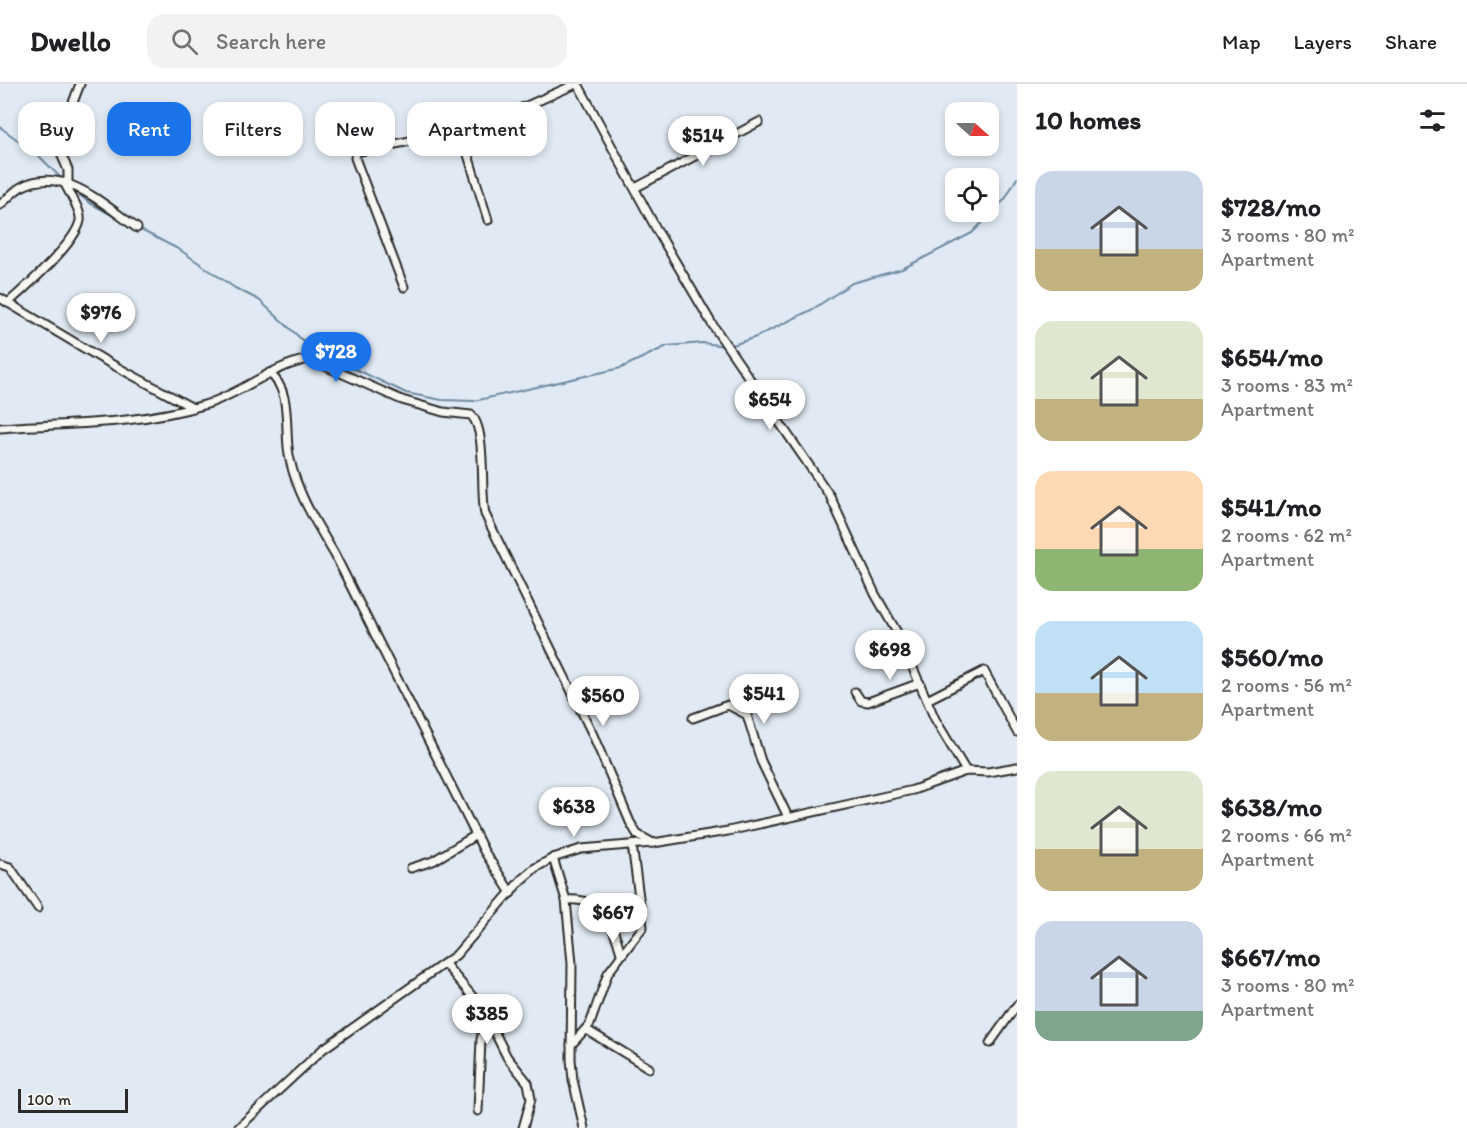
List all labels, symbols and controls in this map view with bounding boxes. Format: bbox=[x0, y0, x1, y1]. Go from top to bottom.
search box bbox=[147, 14, 567, 68]
text: Dwello bbox=[30, 24, 111, 58]
icon: search bbox=[168, 25, 201, 58]
text: Search here bbox=[216, 28, 326, 55]
text: Map bbox=[1222, 29, 1261, 54]
text: Layers bbox=[1294, 29, 1352, 54]
text: Share bbox=[1385, 29, 1437, 54]
chip: Buy bbox=[18, 102, 95, 156]
chip: Rent bbox=[107, 102, 191, 156]
chip: Filters bbox=[203, 102, 303, 156]
chip: New bbox=[315, 102, 395, 156]
chip: Apartment bbox=[407, 102, 547, 156]
north arrow bbox=[945, 102, 999, 156]
map controls bbox=[945, 102, 999, 222]
text: 10 homes bbox=[1035, 104, 1141, 136]
icon: filters bbox=[1416, 104, 1449, 137]
pin: $514 bbox=[667, 116, 739, 167]
text: $514 bbox=[682, 123, 724, 147]
button: locate bbox=[945, 168, 999, 222]
text: $728/mo bbox=[1221, 191, 1321, 223]
icon: home bbox=[1083, 195, 1155, 267]
text: 3 rooms · 80 m² bbox=[1221, 223, 1354, 247]
text: Apartment bbox=[1221, 247, 1314, 271]
pin: $976 bbox=[65, 293, 137, 344]
text: $976 bbox=[80, 300, 122, 324]
pin: $728 bbox=[300, 332, 372, 383]
text: $728 bbox=[315, 339, 357, 363]
text: $654/mo bbox=[1221, 341, 1323, 373]
icon: home bbox=[1083, 345, 1155, 417]
text: 3 rooms · 83 m² bbox=[1221, 373, 1353, 397]
pin: $654 bbox=[734, 380, 806, 431]
text: $654 bbox=[748, 387, 792, 411]
text: Apartment bbox=[1221, 397, 1314, 421]
text: $541/mo bbox=[1221, 491, 1322, 523]
icon: home bbox=[1083, 495, 1155, 567]
text: 2 rooms · 62 m² bbox=[1221, 523, 1352, 547]
text: Apartment bbox=[1221, 547, 1314, 571]
pin: $698 bbox=[854, 630, 926, 681]
text: $698 bbox=[869, 637, 911, 661]
text: $560/mo bbox=[1221, 641, 1324, 673]
icon: home bbox=[1083, 645, 1155, 717]
text: 2 rooms · 56 m² bbox=[1221, 673, 1352, 697]
pin: $541 bbox=[728, 674, 800, 725]
pin: $560 bbox=[567, 676, 639, 727]
text: $541 bbox=[743, 681, 785, 705]
text: $560 bbox=[581, 683, 625, 707]
text: Apartment bbox=[1221, 697, 1314, 721]
pin: $638 bbox=[538, 787, 610, 838]
text: $638/mo bbox=[1221, 791, 1322, 823]
text: $638 bbox=[553, 794, 595, 818]
icon: home bbox=[1083, 795, 1155, 867]
text: 2 rooms · 66 m² bbox=[1221, 823, 1352, 847]
text: Apartment bbox=[1221, 847, 1314, 871]
pin: $667 bbox=[577, 893, 649, 944]
text: $667 bbox=[592, 900, 634, 924]
text: $667/mo bbox=[1221, 941, 1321, 973]
icon: home bbox=[1083, 945, 1155, 1017]
text: 3 rooms · 80 m² bbox=[1221, 973, 1354, 997]
pin: $385 bbox=[451, 994, 523, 1045]
text: Apartment bbox=[1221, 997, 1314, 1021]
text: $385 bbox=[466, 1001, 508, 1025]
scale bar bbox=[18, 1086, 128, 1114]
text: 100 m bbox=[27, 1090, 71, 1109]

